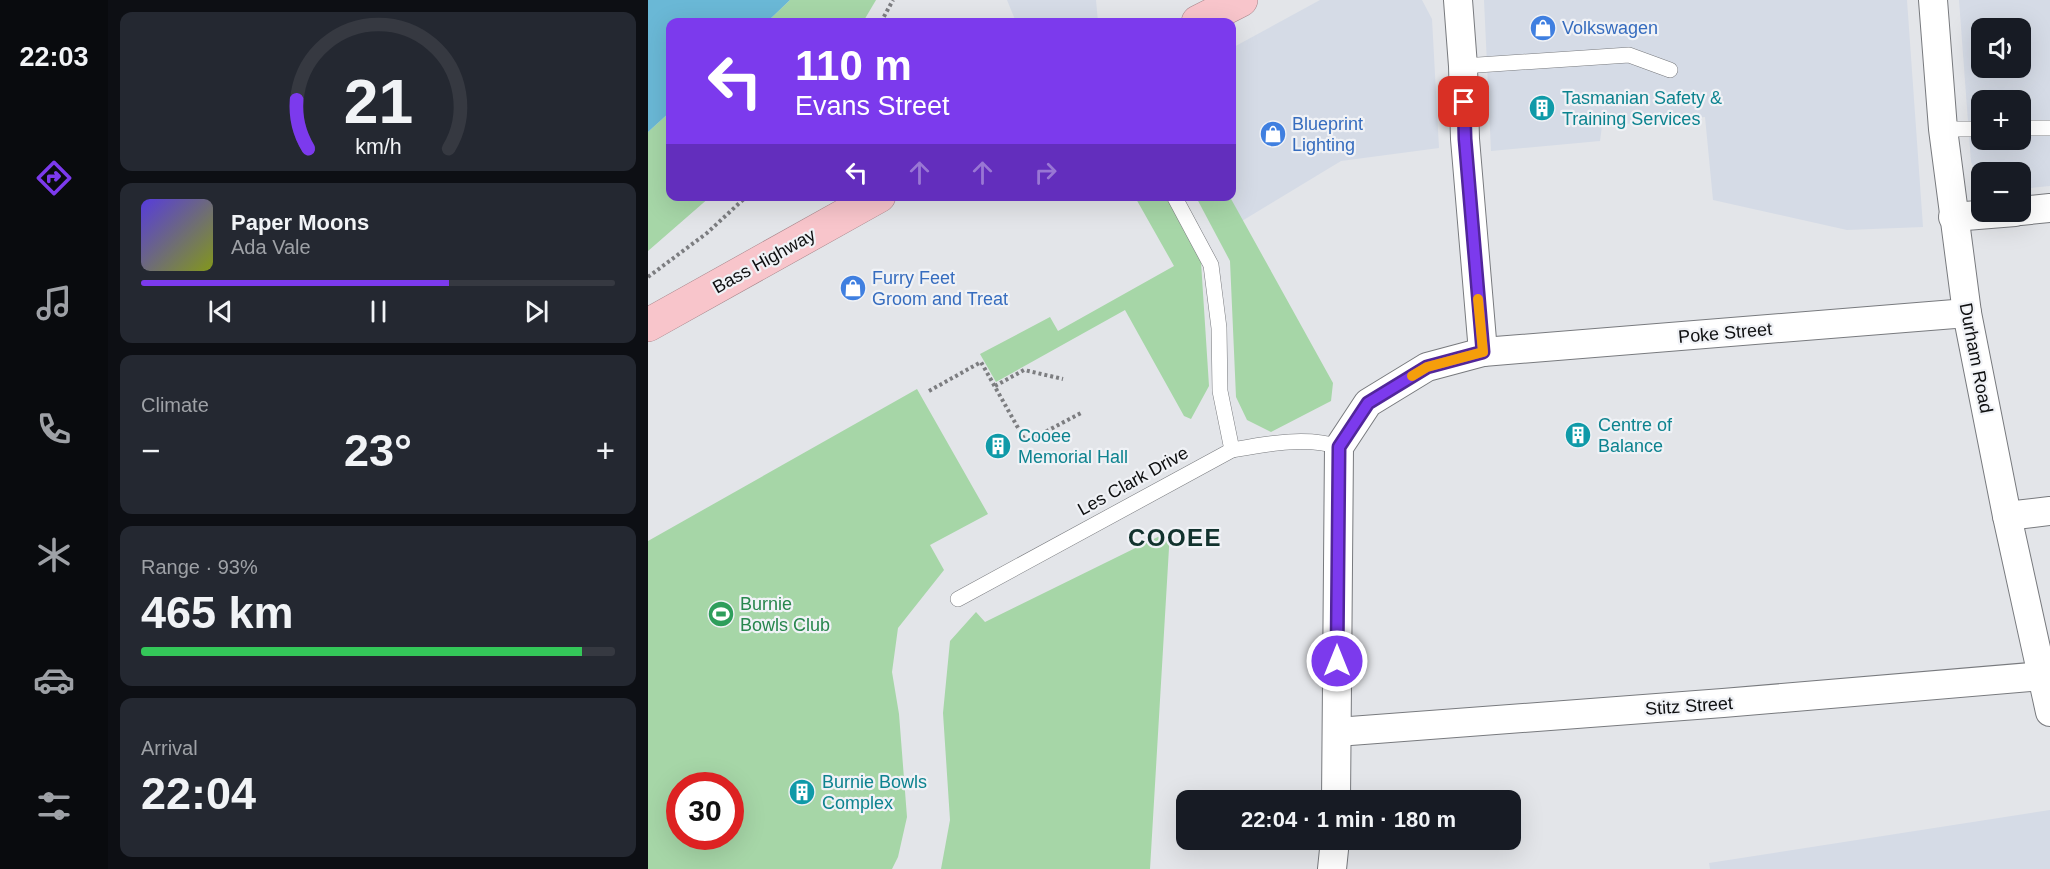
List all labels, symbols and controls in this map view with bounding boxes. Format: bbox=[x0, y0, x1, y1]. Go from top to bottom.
shop icon: Volkswagen bbox=[1528, 13, 1558, 43]
place label: Volkswagen bbox=[1562, 18, 1658, 38]
map controls bbox=[1971, 18, 2031, 222]
button: sound bbox=[1971, 18, 2031, 78]
text: 22:03 bbox=[19, 42, 89, 72]
icon: left bbox=[696, 42, 774, 120]
text: 110 m bbox=[795, 42, 912, 89]
text: 21 bbox=[343, 67, 413, 136]
pin bbox=[1438, 76, 1489, 127]
icon: arrive bbox=[1447, 85, 1480, 118]
place label: Tasmanian Safety & Training Services bbox=[1562, 88, 1722, 129]
button: + bbox=[1971, 90, 2031, 150]
text: Evans Street bbox=[795, 91, 950, 121]
building icon: Tasmanian Safety & Training Services bbox=[1527, 93, 1557, 123]
place label: Blueprint Lighting bbox=[1292, 114, 1363, 155]
shop icon: Blueprint Lighting bbox=[1258, 119, 1288, 149]
text: km/h bbox=[355, 135, 401, 159]
icon: left bbox=[840, 156, 873, 189]
icon: ahead bbox=[903, 156, 936, 189]
icon: ahead bbox=[966, 156, 999, 189]
icon: right bbox=[1029, 156, 1062, 189]
icon: directions bbox=[33, 157, 75, 199]
button: − bbox=[1971, 162, 2031, 222]
text: Paper Moons bbox=[231, 210, 369, 235]
street label: Bass Highway bbox=[709, 225, 819, 297]
text: Ada Vale bbox=[231, 236, 311, 258]
place label: Furry Feet Groom and Treat bbox=[872, 268, 1008, 309]
shop icon: Furry Feet Groom and Treat bbox=[838, 273, 868, 303]
icon: music bbox=[33, 282, 75, 324]
icon: previous bbox=[204, 295, 237, 328]
icon: pause bbox=[362, 295, 395, 328]
icon: next bbox=[520, 295, 553, 328]
street label: Durham Road bbox=[1955, 301, 1997, 415]
street label: Poke Street bbox=[1677, 319, 1773, 347]
text: Climate bbox=[141, 394, 209, 416]
icon: phone bbox=[33, 408, 75, 450]
place label: Centre of Balance bbox=[1598, 415, 1673, 456]
building icon: Centre of Balance bbox=[1563, 420, 1593, 450]
text: 23° bbox=[344, 425, 412, 476]
place label: Cooee Memorial Hall bbox=[1018, 426, 1128, 467]
building icon: Cooee Memorial Hall bbox=[983, 431, 1013, 461]
text: − bbox=[141, 432, 160, 469]
text: + bbox=[596, 432, 615, 469]
street label: Les Clark Drive bbox=[1074, 442, 1192, 520]
district label: COOEE bbox=[1128, 524, 1222, 551]
icon: climate bbox=[33, 534, 75, 576]
text: Range · 93% bbox=[141, 556, 258, 578]
text: 465 km bbox=[141, 587, 294, 638]
place label: Burnie Bowls Club bbox=[740, 594, 830, 635]
sports icon: Burnie Bowls Club bbox=[706, 599, 736, 629]
position arrow bbox=[1305, 629, 1369, 693]
icon: car bbox=[33, 659, 75, 701]
street label: Stitz Street bbox=[1644, 693, 1734, 719]
text: Arrival bbox=[141, 737, 198, 759]
text: 22:04 bbox=[141, 768, 256, 819]
speed limit sign: 30 bbox=[666, 772, 744, 850]
place label: Burnie Bowls Complex bbox=[822, 772, 927, 813]
building icon: Burnie Bowls Complex bbox=[787, 777, 817, 807]
icon: filters bbox=[33, 785, 75, 827]
text: 22:04 · 1 min · 180 m bbox=[1241, 807, 1456, 832]

